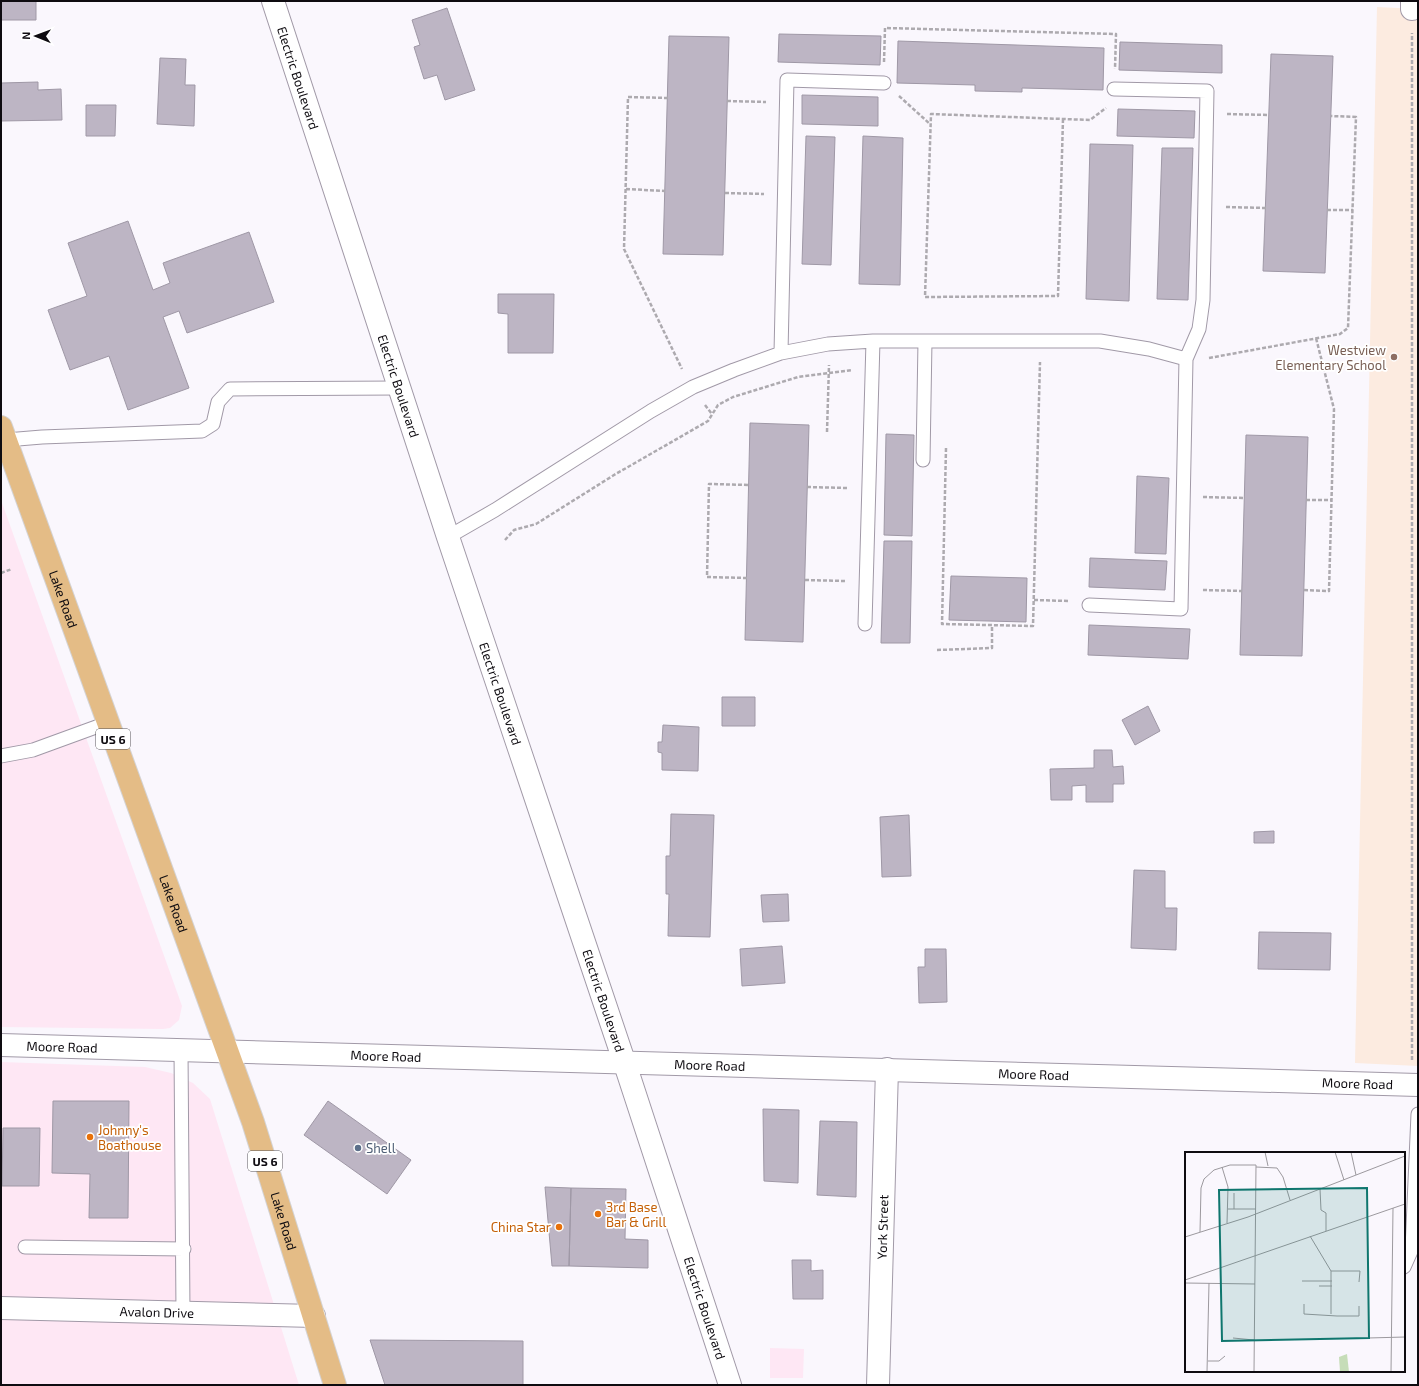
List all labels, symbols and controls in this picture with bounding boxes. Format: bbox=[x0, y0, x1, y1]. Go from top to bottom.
north arrow bbox=[16, 16, 56, 56]
street label: Electric Boulevard bbox=[274, 24, 322, 132]
text: N bbox=[19, 32, 32, 40]
street label: Electric Boulevard bbox=[374, 332, 423, 440]
place label: Westview Elementary School bbox=[1275, 342, 1386, 373]
marker: Westview Elementary School bbox=[1389, 352, 1399, 362]
street label: Lake Road bbox=[46, 568, 81, 630]
street label: Electric Boulevard bbox=[476, 640, 525, 747]
road number: US 6 bbox=[96, 729, 130, 749]
street label: Lake Road bbox=[156, 873, 192, 935]
street label: Electric Boulevard bbox=[579, 947, 628, 1054]
street label: Moore Road bbox=[26, 1038, 98, 1056]
street label: Moore Road bbox=[350, 1047, 422, 1065]
street label: Moore Road bbox=[674, 1056, 745, 1074]
street label: Moore Road bbox=[998, 1065, 1069, 1083]
street label: Moore Road bbox=[1322, 1074, 1393, 1092]
place label: Johnny's Boathouse bbox=[98, 1122, 161, 1153]
marker: Johnny's Boathouse bbox=[85, 1132, 95, 1142]
place label: Shell bbox=[366, 1140, 396, 1156]
marker: Shell bbox=[353, 1143, 363, 1153]
road number: US 6 bbox=[248, 1151, 282, 1171]
inset map bbox=[1185, 1152, 1405, 1372]
street label: Lake Road bbox=[267, 1190, 300, 1252]
street label: York Street bbox=[874, 1194, 891, 1260]
place label: 3rd Base Bar & Grill bbox=[606, 1199, 666, 1230]
marker: 3rd Base Bar & Grill bbox=[593, 1209, 603, 1219]
place label: China Star bbox=[491, 1219, 551, 1235]
marker: China Star bbox=[554, 1222, 564, 1232]
street label: Electric Boulevard bbox=[681, 1255, 729, 1362]
street label: Avalon Drive bbox=[120, 1303, 194, 1321]

